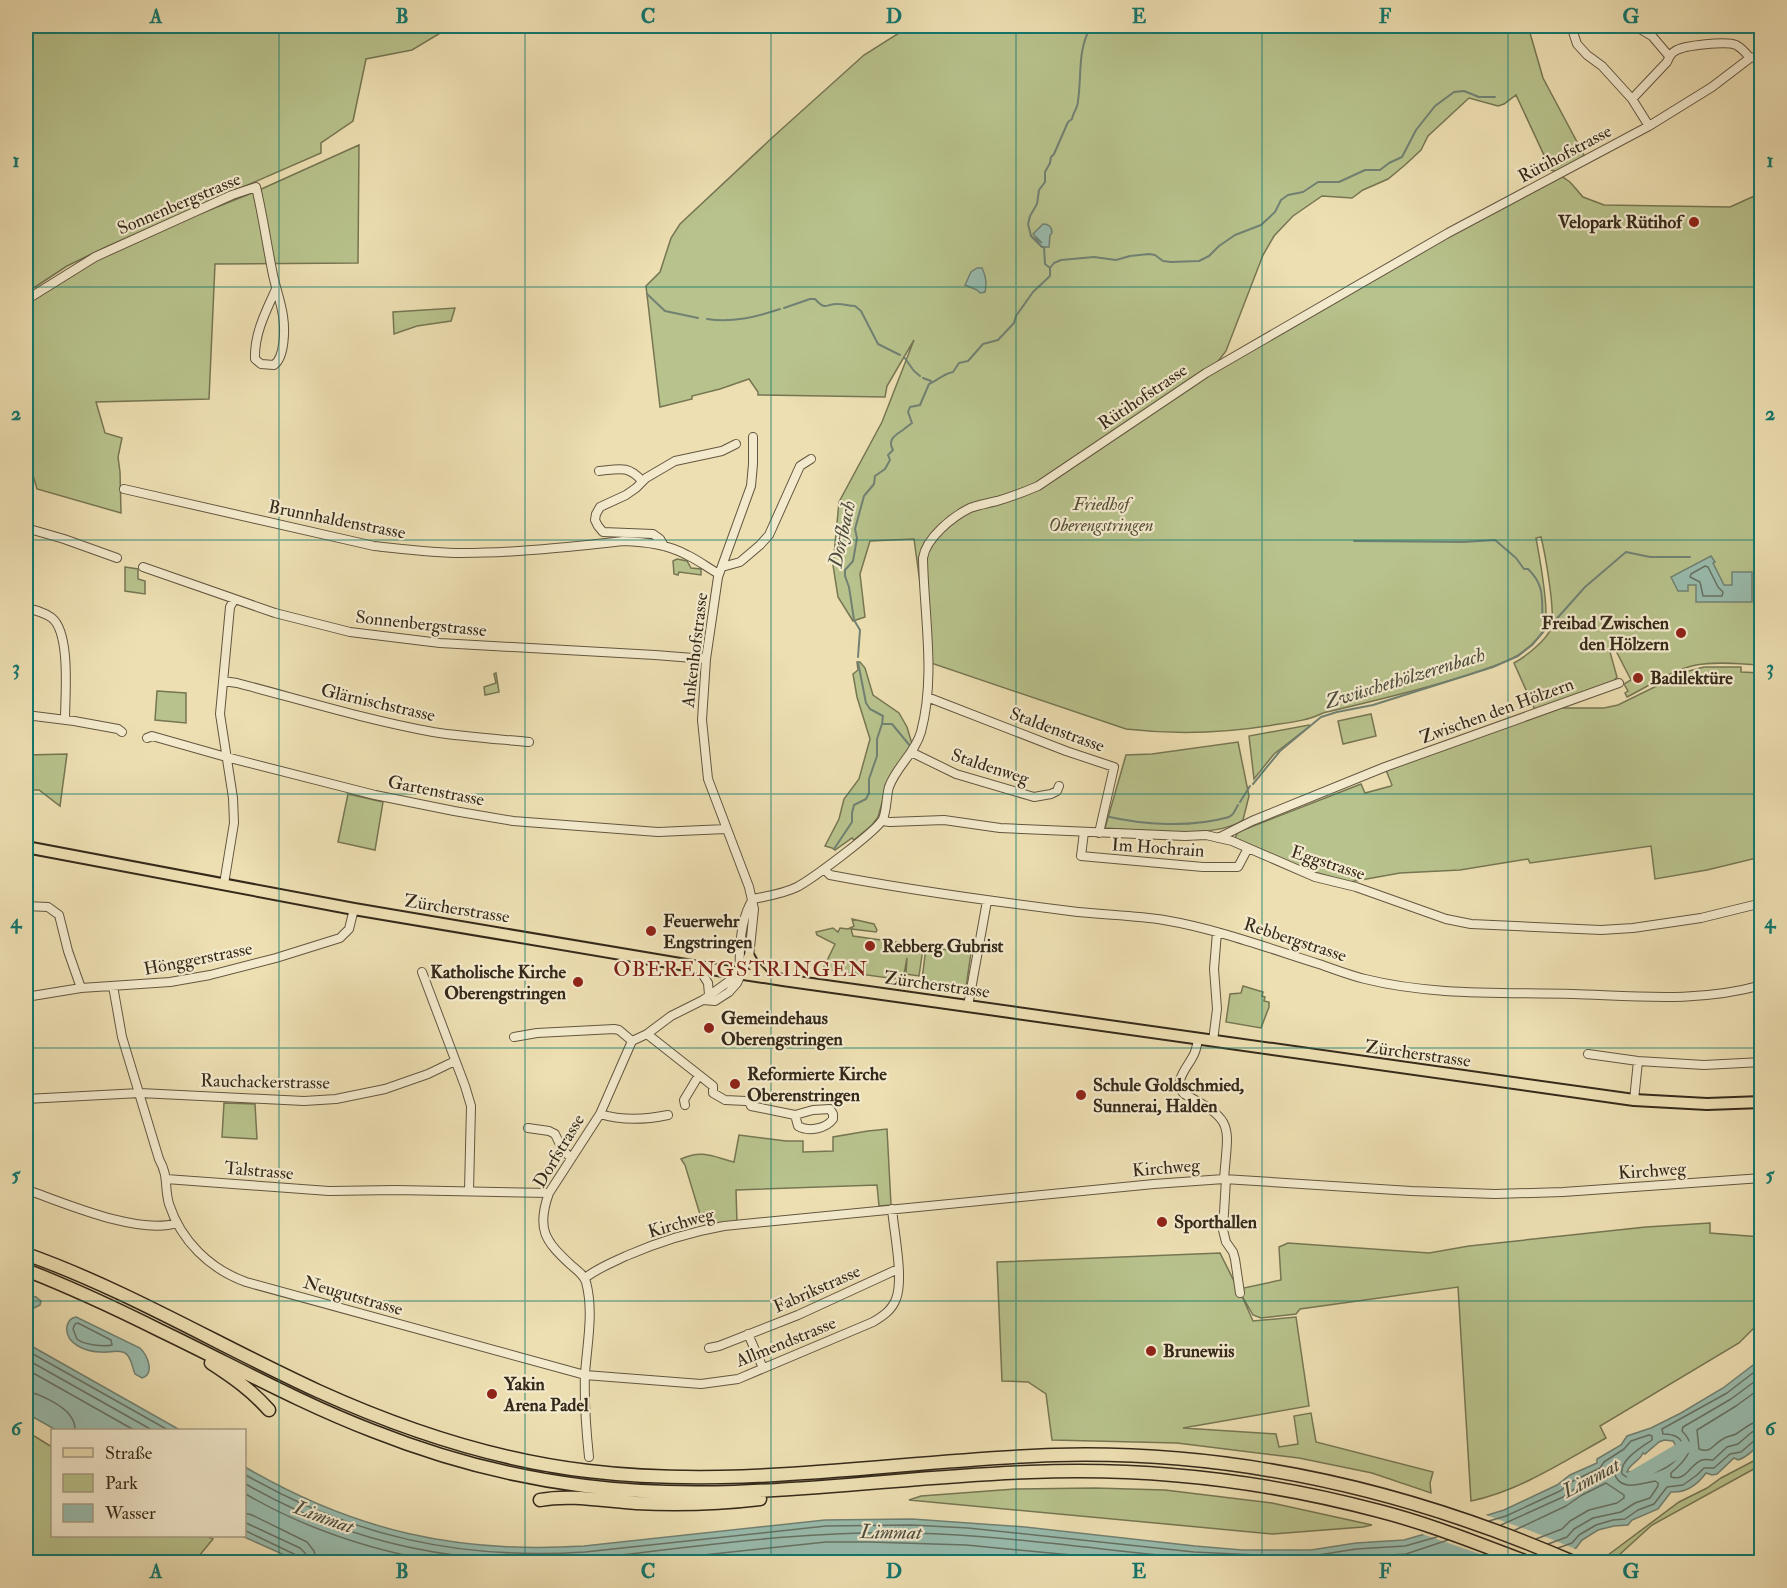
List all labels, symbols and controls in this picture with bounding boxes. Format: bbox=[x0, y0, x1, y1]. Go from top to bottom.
text: A bbox=[149, 4, 163, 29]
text: B bbox=[395, 4, 409, 29]
text: C bbox=[641, 4, 655, 29]
text: D bbox=[886, 4, 902, 29]
text: E bbox=[1132, 4, 1147, 29]
text: F bbox=[1379, 4, 1392, 29]
text: G bbox=[1623, 4, 1640, 29]
street label: Rütihofstrasse bbox=[1514, 120, 1616, 188]
text: 1 bbox=[12, 148, 20, 173]
text: 1 bbox=[1766, 148, 1774, 173]
street label: Sonnenbergstrasse bbox=[114, 167, 245, 240]
place label: Velopark Rütihof bbox=[1557, 211, 1685, 234]
marker: Velopark Rütihof bbox=[1687, 215, 1701, 229]
street label: Rütihofstrasse bbox=[1094, 359, 1192, 435]
text: 2 bbox=[11, 401, 21, 426]
text: 2 bbox=[1765, 401, 1775, 426]
park label: Friedhof Oberengstringen bbox=[1049, 493, 1153, 537]
street label: Brunnhaldenstrasse bbox=[266, 495, 408, 545]
water label: Dorfbach bbox=[823, 498, 861, 571]
street label: Ankenhofstrasse bbox=[676, 591, 714, 710]
street label: Sonnenbergstrasse bbox=[354, 606, 488, 642]
place label: Freibad Zwischen den Hölzern bbox=[1542, 612, 1670, 656]
marker: Freibad Zwischen den Hölzern bbox=[1674, 626, 1688, 640]
water label: Zwüschethölzerenbach bbox=[1321, 642, 1488, 715]
text: 3 bbox=[12, 655, 20, 680]
text: 3 bbox=[1766, 655, 1774, 680]
place label: Badilektüre bbox=[1650, 667, 1733, 690]
marker: Badilektüre bbox=[1631, 671, 1645, 685]
street label: Zwischen den Hölzern bbox=[1417, 672, 1577, 750]
street label: Glärnischstrasse bbox=[319, 679, 438, 727]
street label: Staldenstrasse bbox=[1006, 702, 1108, 758]
street label: Staldenweg bbox=[948, 744, 1033, 791]
street label: Gartenstrasse bbox=[386, 770, 487, 812]
street label: Im Hochrain bbox=[1111, 833, 1205, 863]
street label: Eggstrasse bbox=[1288, 840, 1368, 886]
street label: Zürcherstrasse bbox=[403, 889, 512, 929]
text: 4 bbox=[10, 909, 23, 934]
text: 4 bbox=[1764, 909, 1777, 934]
place label: Feuerwehr Engstringen bbox=[663, 910, 753, 954]
street label: Rebbergstrasse bbox=[1241, 913, 1350, 968]
marker: Feuerwehr Engstringen bbox=[644, 924, 658, 938]
place label: Rebberg Gubrist bbox=[882, 935, 1004, 958]
street label: Hönggerstrasse bbox=[142, 937, 255, 981]
marker: Rebberg Gubrist bbox=[863, 939, 877, 953]
district label: OBERENGSTRINGEN bbox=[613, 956, 869, 983]
place label: Katholische Kirche Oberengstringen bbox=[430, 961, 567, 1005]
street label: Zürcherstrasse bbox=[883, 966, 992, 1004]
marker: Katholische Kirche Oberengstringen bbox=[571, 975, 585, 989]
place label: Gemeindehaus Oberengstringen bbox=[721, 1007, 843, 1051]
marker: Gemeindehaus Oberengstringen bbox=[702, 1021, 716, 1035]
street label: Zürcherstrasse bbox=[1364, 1035, 1473, 1073]
place label: Reformierte Kirche Oberenstringen bbox=[747, 1063, 887, 1107]
street label: Rauchackerstrasse bbox=[200, 1069, 330, 1095]
place label: Schule Goldschmied, Sunnerai, Halden bbox=[1093, 1074, 1244, 1118]
marker: Reformierte Kirche Oberenstringen bbox=[728, 1077, 742, 1091]
marker: Schule Goldschmied, Sunnerai, Halden bbox=[1074, 1088, 1088, 1102]
street label: Dorfstrasse bbox=[528, 1110, 590, 1192]
street label: Kirchweg bbox=[1131, 1153, 1202, 1182]
street label: Talstrasse bbox=[223, 1157, 295, 1186]
street label: Kirchweg bbox=[1617, 1157, 1688, 1185]
text: 5 bbox=[12, 1162, 22, 1187]
text: 5 bbox=[1766, 1162, 1776, 1187]
street label: Kirchweg bbox=[645, 1202, 718, 1243]
place label: Sporthallen bbox=[1174, 1211, 1258, 1234]
marker: Sporthallen bbox=[1155, 1215, 1169, 1229]
street label: Fabrikstrasse bbox=[770, 1259, 865, 1318]
street label: Neugutstrasse bbox=[300, 1271, 406, 1321]
street label: Allmendstrasse bbox=[732, 1311, 840, 1373]
place label: Brunewiis bbox=[1163, 1340, 1234, 1363]
marker: Brunewiis bbox=[1144, 1344, 1158, 1358]
place label: Yakin Arena Padel bbox=[503, 1373, 589, 1417]
marker: Yakin Arena Padel bbox=[485, 1387, 499, 1401]
text: 6 bbox=[11, 1416, 23, 1441]
text: 6 bbox=[1765, 1416, 1777, 1441]
legend bbox=[51, 1429, 246, 1537]
text: Straße bbox=[105, 1442, 153, 1465]
water label: Limmat bbox=[1557, 1452, 1625, 1504]
text: Park bbox=[105, 1472, 138, 1495]
water label: Limmat bbox=[290, 1494, 358, 1540]
text: Wasser bbox=[104, 1502, 156, 1525]
water label: Limmat bbox=[859, 1519, 923, 1545]
text: A bbox=[149, 1559, 163, 1584]
text: B bbox=[395, 1559, 409, 1584]
text: C bbox=[641, 1559, 655, 1584]
text: D bbox=[886, 1559, 902, 1584]
text: E bbox=[1132, 1559, 1147, 1584]
text: F bbox=[1379, 1559, 1392, 1584]
text: G bbox=[1623, 1559, 1640, 1584]

